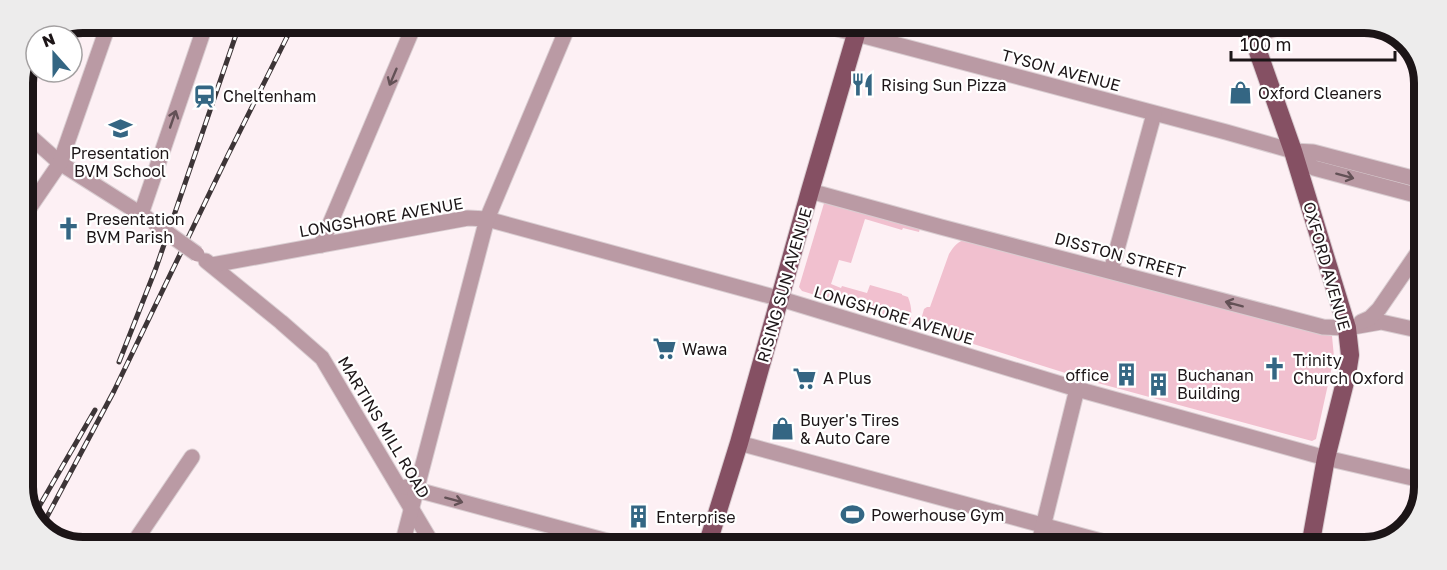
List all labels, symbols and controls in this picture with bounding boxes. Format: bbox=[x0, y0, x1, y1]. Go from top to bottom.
north arrow bbox=[24, 24, 84, 84]
scale bar bbox=[1231, 24, 1394, 62]
text: N bbox=[39, 28, 58, 52]
text: 100 m bbox=[1240, 33, 1291, 55]
street label: TYSON AVENUE bbox=[1000, 45, 1122, 95]
one-way arrow bbox=[386, 68, 398, 86]
restaurant icon: Rising Sun Pizza bbox=[850, 72, 876, 98]
place label: Rising Sun Pizza bbox=[881, 75, 1007, 95]
shop icon: Oxford Cleaners bbox=[1227, 80, 1253, 106]
station icon: Cheltenham bbox=[192, 83, 218, 109]
place label: Oxford Cleaners bbox=[1258, 83, 1382, 103]
place label: Cheltenham bbox=[223, 86, 316, 106]
one-way arrow bbox=[169, 110, 180, 128]
school or university icon: Presentation BVM School bbox=[107, 115, 133, 141]
place label: Presentation BVM School bbox=[71, 143, 169, 181]
one-way arrow bbox=[1335, 171, 1354, 182]
street label: LONGSHORE AVENUE bbox=[298, 193, 464, 241]
street label: OXFORD AVENUE bbox=[1299, 199, 1355, 333]
street label: RISING SUN AVENUE bbox=[752, 205, 816, 365]
place label: Presentation BVM Parish bbox=[86, 209, 185, 247]
church icon: Presentation BVM Parish bbox=[55, 215, 81, 241]
street label: DISSTON STREET bbox=[1052, 228, 1188, 282]
street label: LONGSHORE AVENUE bbox=[812, 281, 976, 349]
one-way arrow bbox=[1225, 298, 1244, 309]
supermarket icon: Wawa bbox=[651, 336, 677, 362]
place label: Wawa bbox=[682, 339, 727, 359]
place label: Trinity Church Oxford bbox=[1293, 350, 1404, 388]
street label: MARTINS MILL ROAD bbox=[334, 352, 434, 502]
church icon: Trinity Church Oxford bbox=[1262, 356, 1288, 382]
building icon: office bbox=[1114, 362, 1140, 388]
supermarket icon: A Plus bbox=[792, 365, 818, 391]
place label: office bbox=[1065, 365, 1109, 385]
place label: Buchanan Building bbox=[1177, 365, 1254, 403]
place label: A Plus bbox=[823, 368, 871, 388]
building icon: Buchanan Building bbox=[1146, 371, 1172, 397]
place label: Buyer's Tires & Auto Care bbox=[800, 410, 899, 448]
shop icon: Buyer's Tires & Auto Care bbox=[769, 416, 795, 442]
one-way arrow bbox=[444, 495, 463, 507]
sports icon: Powerhouse Gym bbox=[840, 502, 866, 528]
building icon: Enterprise bbox=[625, 504, 651, 530]
place label: Powerhouse Gym bbox=[871, 505, 1004, 525]
place label: Enterprise bbox=[656, 507, 736, 527]

